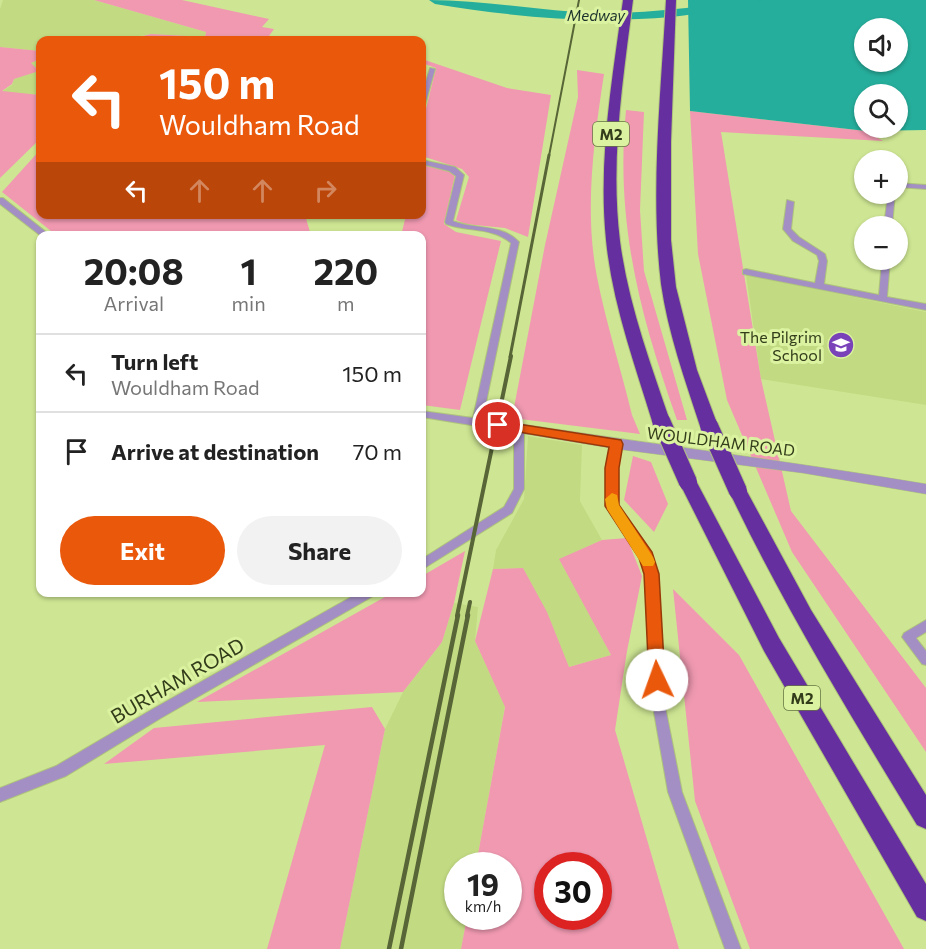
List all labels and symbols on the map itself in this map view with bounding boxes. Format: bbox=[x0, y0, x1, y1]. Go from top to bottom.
water label: Medway bbox=[567, 6, 626, 24]
road number: M2 bbox=[593, 122, 629, 146]
place label: The Pilgrim School bbox=[740, 327, 822, 364]
school or university icon: The Pilgrim School bbox=[826, 330, 856, 360]
pin bbox=[472, 399, 523, 450]
street label: WOULDHAM ROAD bbox=[646, 422, 796, 460]
street label: BURHAM ROAD bbox=[106, 632, 248, 728]
position arrow bbox=[625, 648, 689, 712]
road number: M2 bbox=[784, 686, 820, 710]
speed limit sign: 30 bbox=[534, 852, 612, 930]

